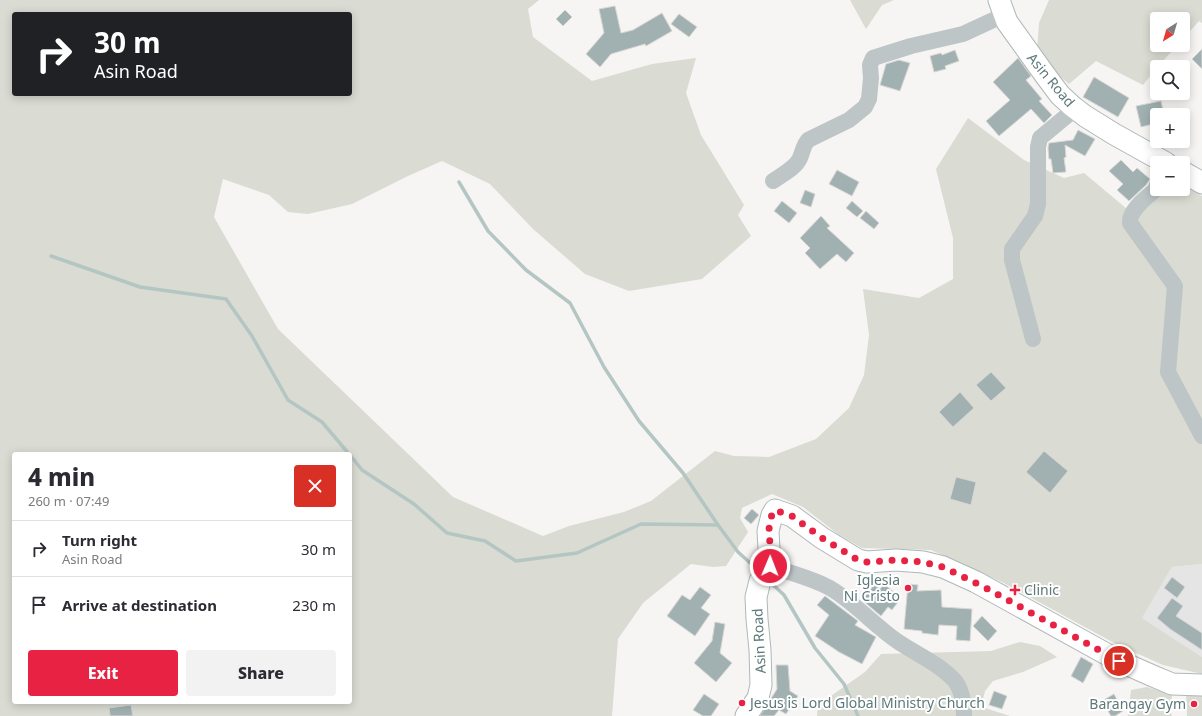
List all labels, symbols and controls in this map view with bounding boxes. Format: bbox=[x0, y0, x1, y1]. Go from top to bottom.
north arrow bbox=[1150, 12, 1190, 52]
map controls bbox=[1150, 12, 1190, 196]
text: 30 m bbox=[94, 23, 161, 61]
icon: right bbox=[28, 28, 80, 80]
street label: Asin Road bbox=[1023, 49, 1080, 111]
text: Asin Road bbox=[94, 59, 178, 83]
button: search bbox=[1150, 60, 1190, 100]
button: + bbox=[1150, 108, 1190, 148]
button: − bbox=[1150, 156, 1190, 196]
text: 4 min bbox=[28, 460, 95, 493]
button: close bbox=[294, 465, 336, 507]
text: 260 m · 07:49 bbox=[28, 492, 109, 510]
text: Turn right bbox=[62, 530, 137, 550]
icon: right bbox=[28, 538, 50, 560]
text: 30 m bbox=[301, 539, 336, 559]
position arrow bbox=[749, 545, 791, 587]
text: Asin Road bbox=[62, 550, 123, 568]
place label: Iglesia Ni Cristo bbox=[844, 570, 900, 605]
place label: Clinic bbox=[1024, 580, 1059, 599]
marker: Iglesia Ni Cristo bbox=[903, 583, 913, 593]
marker: Clinic bbox=[1009, 584, 1021, 596]
icon: arrive bbox=[28, 594, 50, 616]
text: Arrive at destination bbox=[62, 595, 217, 615]
text: 230 m bbox=[292, 595, 336, 615]
street label: Asin Road bbox=[747, 608, 770, 674]
pin bbox=[1102, 644, 1136, 678]
button: Exit bbox=[28, 650, 178, 696]
button: Share bbox=[186, 650, 336, 696]
icon: arrive bbox=[1108, 650, 1130, 672]
place label: Jesus is Lord Global Ministry Church bbox=[748, 693, 985, 712]
place label: Barangay Gym bbox=[1089, 694, 1186, 713]
marker: Jesus is Lord Global Ministry Church bbox=[737, 698, 747, 708]
marker: Barangay Gym bbox=[1189, 699, 1199, 709]

